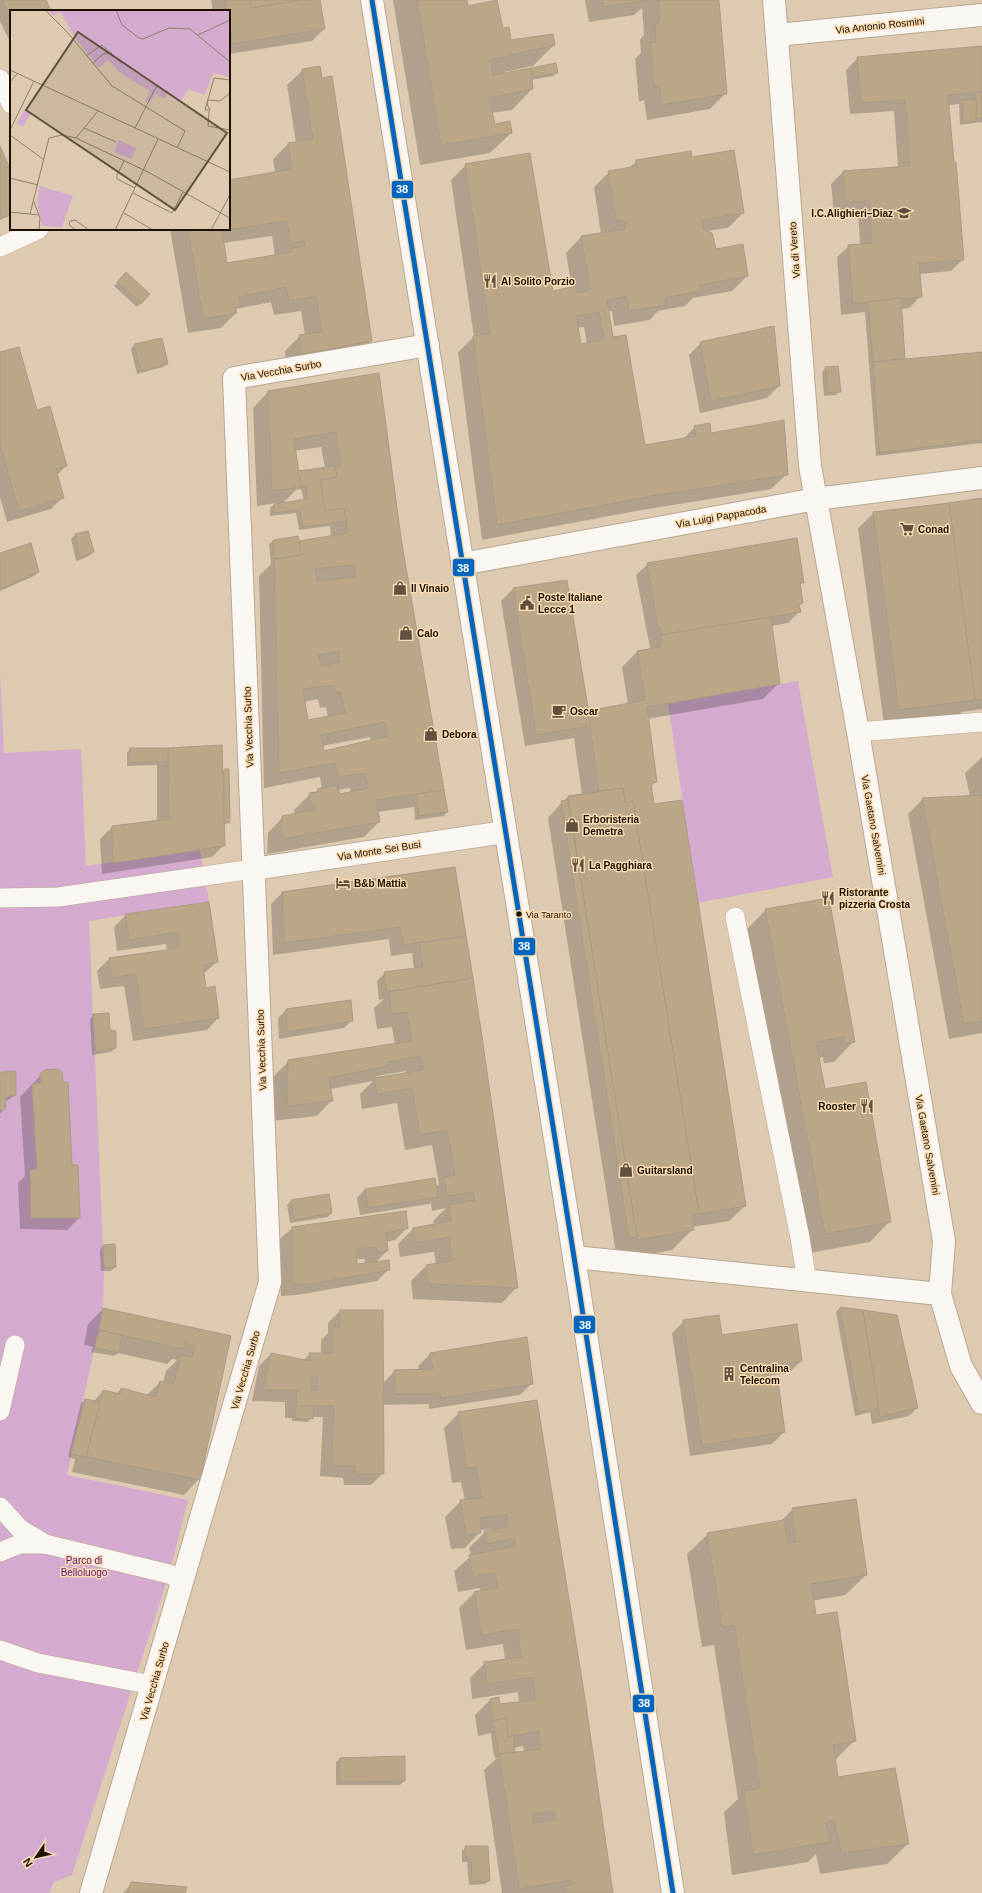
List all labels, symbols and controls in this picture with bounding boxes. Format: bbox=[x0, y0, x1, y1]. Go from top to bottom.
inset map bbox=[10, 10, 230, 230]
street label: Via Antonio Rosmini bbox=[835, 15, 925, 36]
line badge: 38 bbox=[391, 180, 414, 199]
text: 38 bbox=[396, 183, 408, 195]
school or university icon: I.C.Alighieri–Diaz bbox=[896, 205, 912, 221]
place label: I.C.Alighieri–Diaz bbox=[811, 208, 893, 219]
street label: Via di Vereto bbox=[787, 221, 802, 279]
restaurant icon: Al Solito Porzio bbox=[482, 273, 498, 289]
place label: Al Solito Porzio bbox=[501, 276, 575, 287]
street label: Via Vecchia Surbo bbox=[240, 358, 323, 383]
street label: Via Luigi Pappacoda bbox=[675, 503, 768, 530]
supermarket icon: Conad bbox=[899, 521, 915, 537]
place label: Conad bbox=[918, 524, 949, 535]
line badge: 38 bbox=[452, 558, 475, 577]
text: 38 bbox=[457, 562, 469, 574]
shop icon: Il Vinaio bbox=[392, 580, 408, 596]
place label: Il Vinaio bbox=[411, 583, 449, 594]
place label: Poste Italiane Lecce 1 bbox=[538, 592, 603, 615]
public building icon: Poste Italiane Lecce 1 bbox=[519, 595, 535, 611]
shop icon: Calo bbox=[398, 625, 414, 641]
place label: Calo bbox=[417, 628, 439, 639]
street label: Via Vecchia Surbo bbox=[242, 686, 255, 768]
cafe icon: Oscar bbox=[551, 703, 567, 719]
place label: Oscar bbox=[570, 706, 598, 717]
shop icon: Debora bbox=[423, 726, 439, 742]
place label: Debora bbox=[442, 729, 477, 740]
street label: Via Gaetano Salvemini bbox=[859, 774, 888, 876]
place label: Erboristeria Demetra bbox=[583, 814, 640, 837]
shop icon: Erboristeria Demetra bbox=[564, 817, 580, 833]
street label: Via Monte Sei Busi bbox=[337, 838, 422, 863]
restaurant icon: La Pagghiara bbox=[570, 857, 586, 873]
place label: La Pagghiara bbox=[589, 860, 652, 871]
hotel icon: B&b Mattia bbox=[335, 875, 351, 891]
place label: B&b Mattia bbox=[354, 878, 407, 889]
place label: Ristorante pizzeria Crosta bbox=[839, 887, 911, 910]
restaurant icon: Ristorante pizzeria Crosta bbox=[820, 890, 836, 906]
marker: Via Taranto bbox=[514, 909, 524, 919]
place label: Via Taranto bbox=[526, 910, 571, 920]
line badge: 38 bbox=[513, 937, 536, 956]
text: 38 bbox=[518, 940, 530, 952]
street label: Via Vecchia Surbo bbox=[255, 1009, 268, 1091]
street label: Via Gaetano Salvemini bbox=[913, 1094, 942, 1196]
restaurant icon: Rooster bbox=[859, 1098, 875, 1114]
place label: Rooster bbox=[818, 1101, 856, 1112]
shop icon: Guitarsland bbox=[618, 1162, 634, 1178]
place label: Guitarsland bbox=[637, 1165, 693, 1176]
line badge: 38 bbox=[573, 1315, 596, 1334]
text: 38 bbox=[579, 1319, 591, 1331]
street label: Via Vecchia Surbo bbox=[229, 1329, 262, 1411]
place label: Centralina Telecom bbox=[740, 1363, 789, 1386]
building icon: Centralina Telecom bbox=[721, 1366, 737, 1382]
park label: Parco di Belloluogo bbox=[61, 1555, 108, 1578]
street label: Via Vecchia Surbo bbox=[138, 1640, 171, 1722]
line badge: 38 bbox=[632, 1694, 655, 1713]
text: 38 bbox=[638, 1697, 650, 1709]
north arrow bbox=[16, 1837, 56, 1877]
text: N bbox=[20, 1856, 35, 1869]

